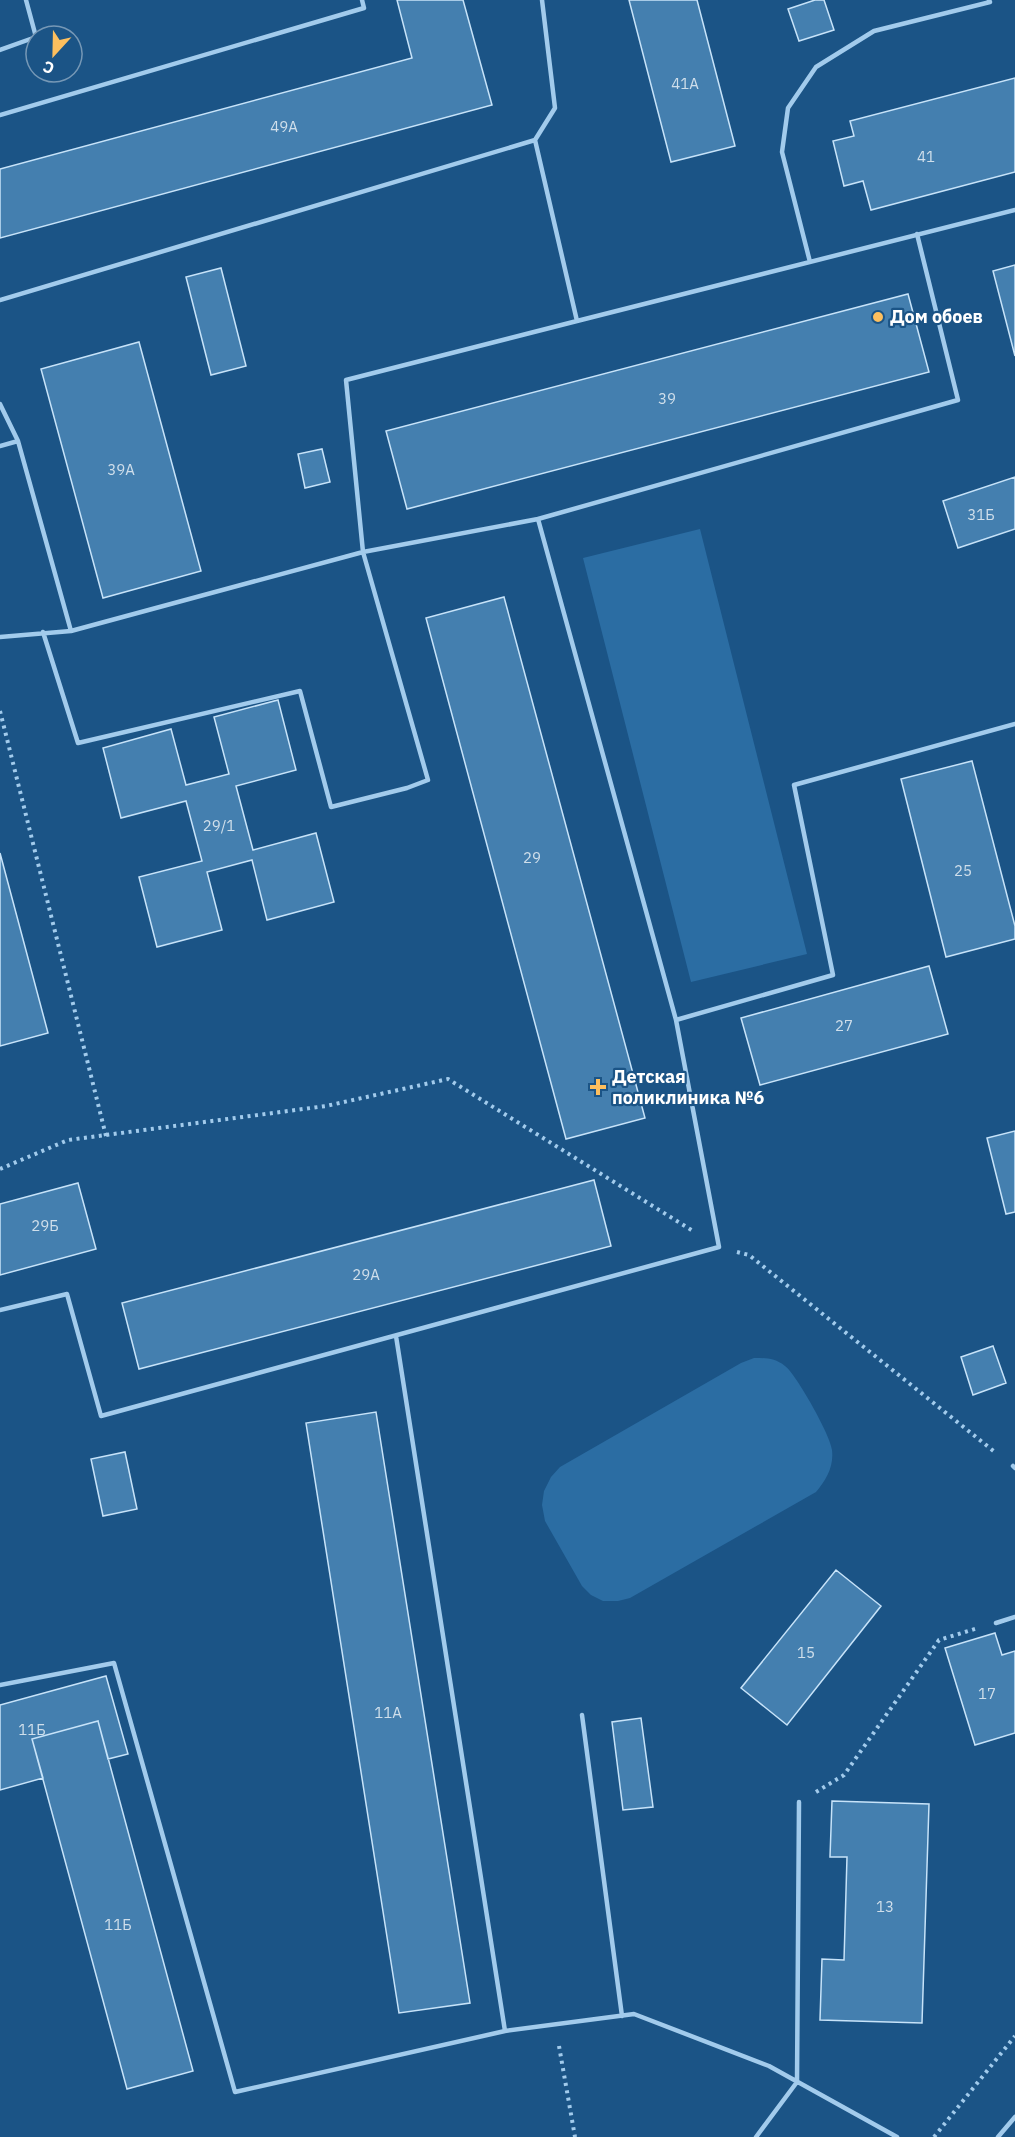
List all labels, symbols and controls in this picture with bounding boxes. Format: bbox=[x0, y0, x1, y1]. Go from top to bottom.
north arrow bbox=[24, 24, 84, 84]
text: С bbox=[40, 57, 57, 79]
house number: 41А bbox=[671, 74, 699, 93]
house number: 49А bbox=[270, 117, 298, 136]
house number: 41 bbox=[917, 147, 935, 166]
place label: Дом обоев bbox=[890, 305, 983, 328]
marker: Дом обоев bbox=[871, 310, 885, 324]
house number: 39 bbox=[658, 389, 676, 408]
house number: 39А bbox=[107, 460, 135, 479]
house number: 31Б bbox=[967, 505, 995, 524]
house number: 29/1 bbox=[203, 816, 235, 835]
house number: 29 bbox=[523, 848, 541, 867]
house number: 25 bbox=[954, 861, 972, 880]
house number: 27 bbox=[835, 1016, 853, 1035]
place label: Детская поликлиника №6 bbox=[612, 1065, 764, 1109]
marker: Детская поликлиника №6 bbox=[589, 1078, 607, 1096]
house number: 29Б bbox=[31, 1216, 59, 1235]
house number: 29А bbox=[352, 1265, 380, 1284]
house number: 15 bbox=[797, 1643, 815, 1662]
house number: 17 bbox=[978, 1684, 996, 1703]
house number: 11А bbox=[374, 1703, 402, 1722]
house number: 11Б bbox=[18, 1720, 46, 1739]
house number: 13 bbox=[876, 1897, 894, 1916]
house number: 11Б bbox=[104, 1915, 132, 1934]

